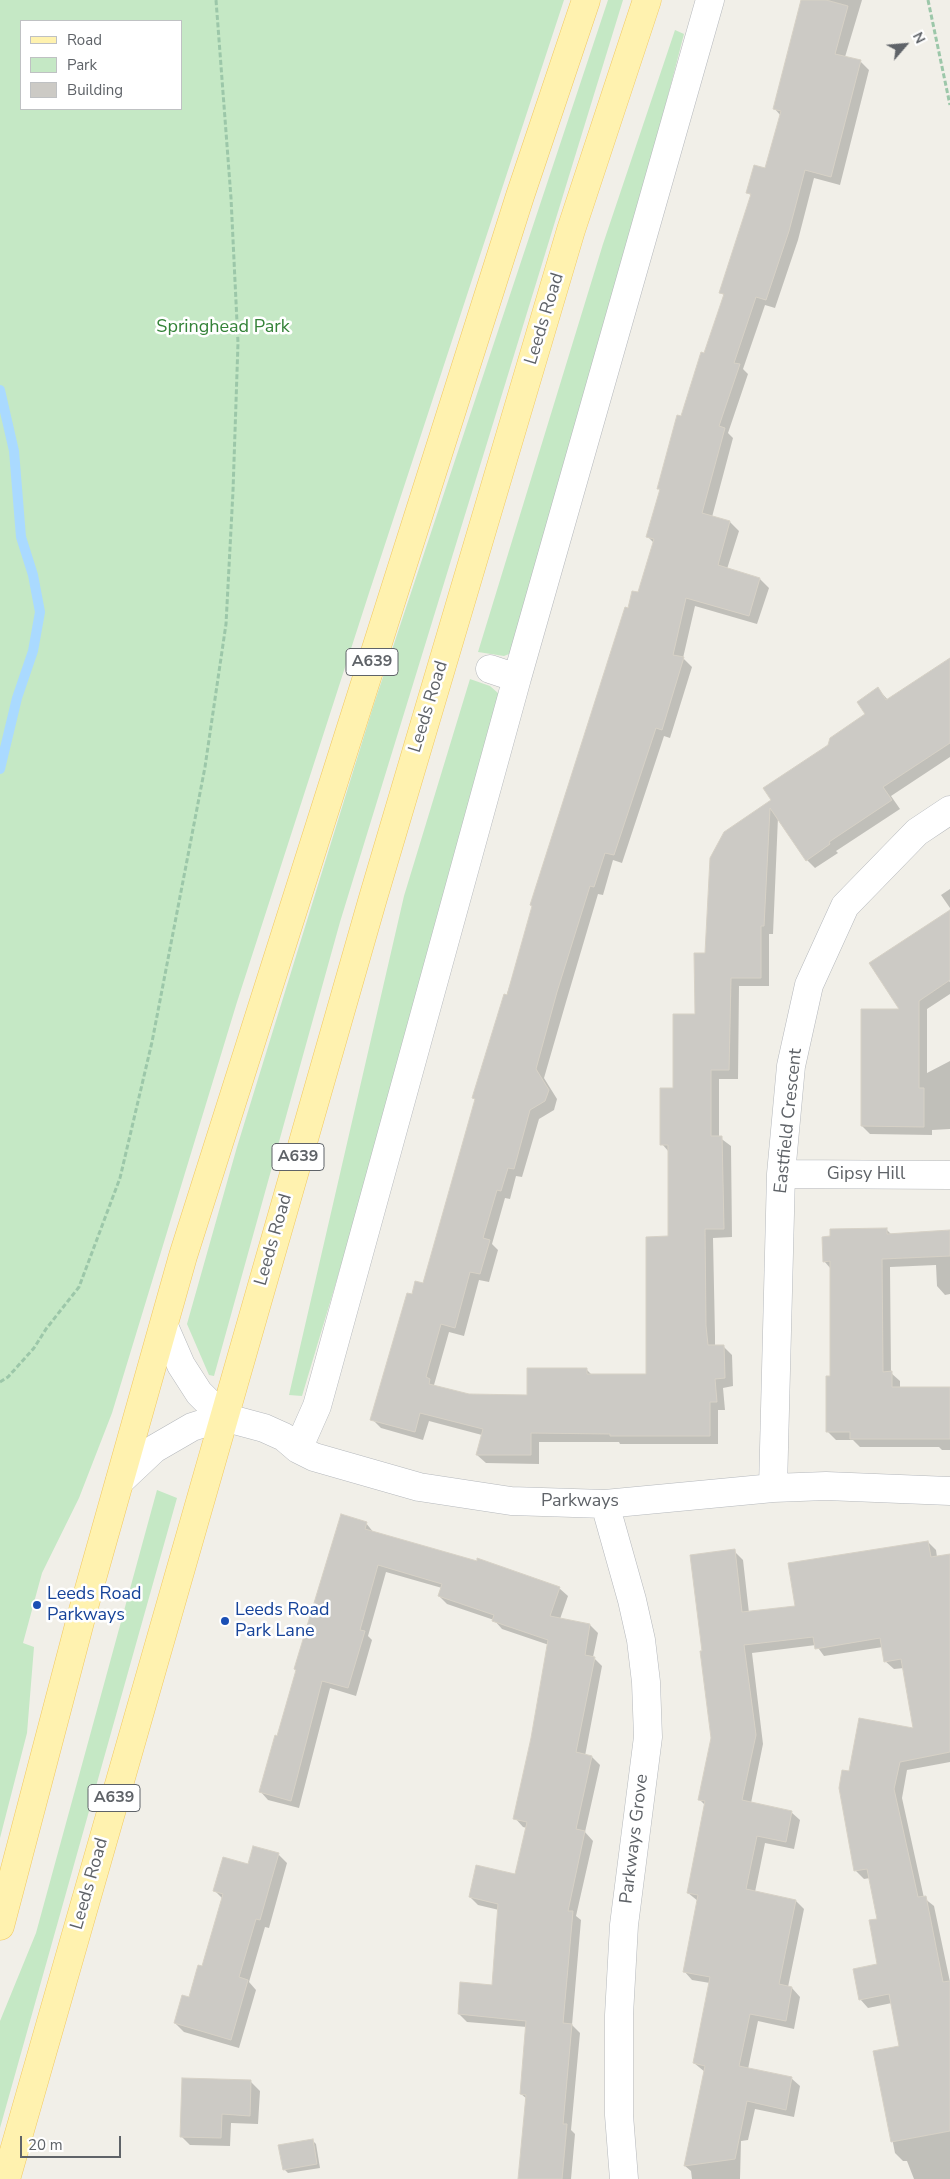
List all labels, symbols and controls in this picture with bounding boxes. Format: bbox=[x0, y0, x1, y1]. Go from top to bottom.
legend bbox=[20, 20, 182, 110]
north arrow bbox=[880, 20, 930, 70]
text: N bbox=[908, 29, 930, 47]
text: Road bbox=[67, 30, 102, 50]
text: Park bbox=[67, 55, 97, 75]
text: Building bbox=[67, 80, 123, 100]
street label: Leeds Road bbox=[521, 271, 569, 367]
park label: Springhead Park bbox=[156, 317, 290, 339]
road number: A639 bbox=[346, 649, 398, 676]
street label: Leeds Road bbox=[405, 659, 453, 755]
street label: Eastfield Crescent bbox=[771, 1047, 807, 1195]
road number: A639 bbox=[272, 1144, 324, 1170]
street label: Gipsy Hill bbox=[827, 1164, 905, 1186]
street label: Leeds Road bbox=[251, 1192, 297, 1288]
street label: Parkways bbox=[541, 1491, 619, 1513]
place label: Leeds Road Parkways bbox=[47, 1584, 141, 1626]
marker: Leeds Road Parkways bbox=[31, 1599, 43, 1611]
place label: Leeds Road Park Lane bbox=[235, 1600, 329, 1642]
marker: Leeds Road Park Lane bbox=[219, 1615, 231, 1627]
street label: Parkways Grove bbox=[616, 1773, 654, 1905]
road number: A639 bbox=[88, 1785, 140, 1812]
street label: Leeds Road bbox=[67, 1836, 113, 1932]
scale bar bbox=[22, 2126, 124, 2158]
text: 20 m bbox=[28, 2135, 63, 2155]

